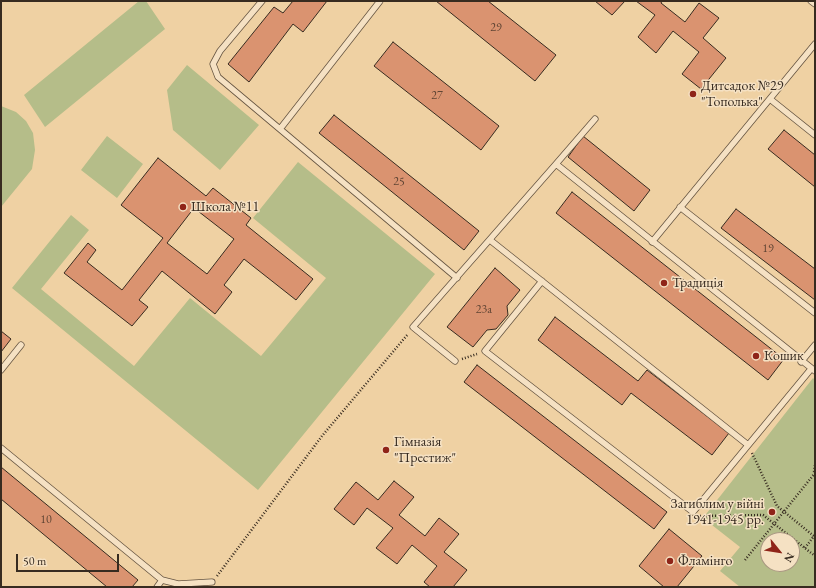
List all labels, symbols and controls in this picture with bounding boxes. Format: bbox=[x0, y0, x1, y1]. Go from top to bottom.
house number: 29 bbox=[490, 21, 502, 35]
place label: Дитсадок №29 "Тополька" bbox=[701, 78, 783, 110]
house number: 27 bbox=[431, 89, 443, 103]
marker: Дитсадок №29 "Тополька" bbox=[688, 89, 698, 99]
house number: 25 bbox=[393, 175, 405, 189]
place label: Школа №11 bbox=[191, 199, 259, 215]
marker: Школа №11 bbox=[178, 202, 188, 212]
house number: 19 bbox=[762, 242, 774, 256]
place label: Традиція bbox=[672, 275, 723, 291]
marker: Традиція bbox=[659, 278, 669, 288]
house number: 23а bbox=[476, 303, 492, 317]
place label: Кошик bbox=[764, 348, 804, 364]
marker: Кошик bbox=[751, 351, 761, 361]
place label: Гімназія "Престиж" bbox=[394, 434, 456, 466]
marker: Гімназія "Престиж" bbox=[381, 445, 391, 455]
place label: Загиблим у війні 1941-1945 рр. bbox=[671, 496, 764, 528]
marker: Загиблим у війні 1941-1945 рр. bbox=[767, 507, 777, 517]
house number: 10 bbox=[40, 513, 52, 527]
north arrow bbox=[760, 532, 800, 572]
scale bar bbox=[18, 546, 121, 572]
text: N bbox=[781, 550, 798, 565]
text: 50 m bbox=[23, 553, 46, 569]
place label: Фламінго bbox=[678, 553, 732, 569]
marker: Фламінго bbox=[665, 556, 675, 566]

